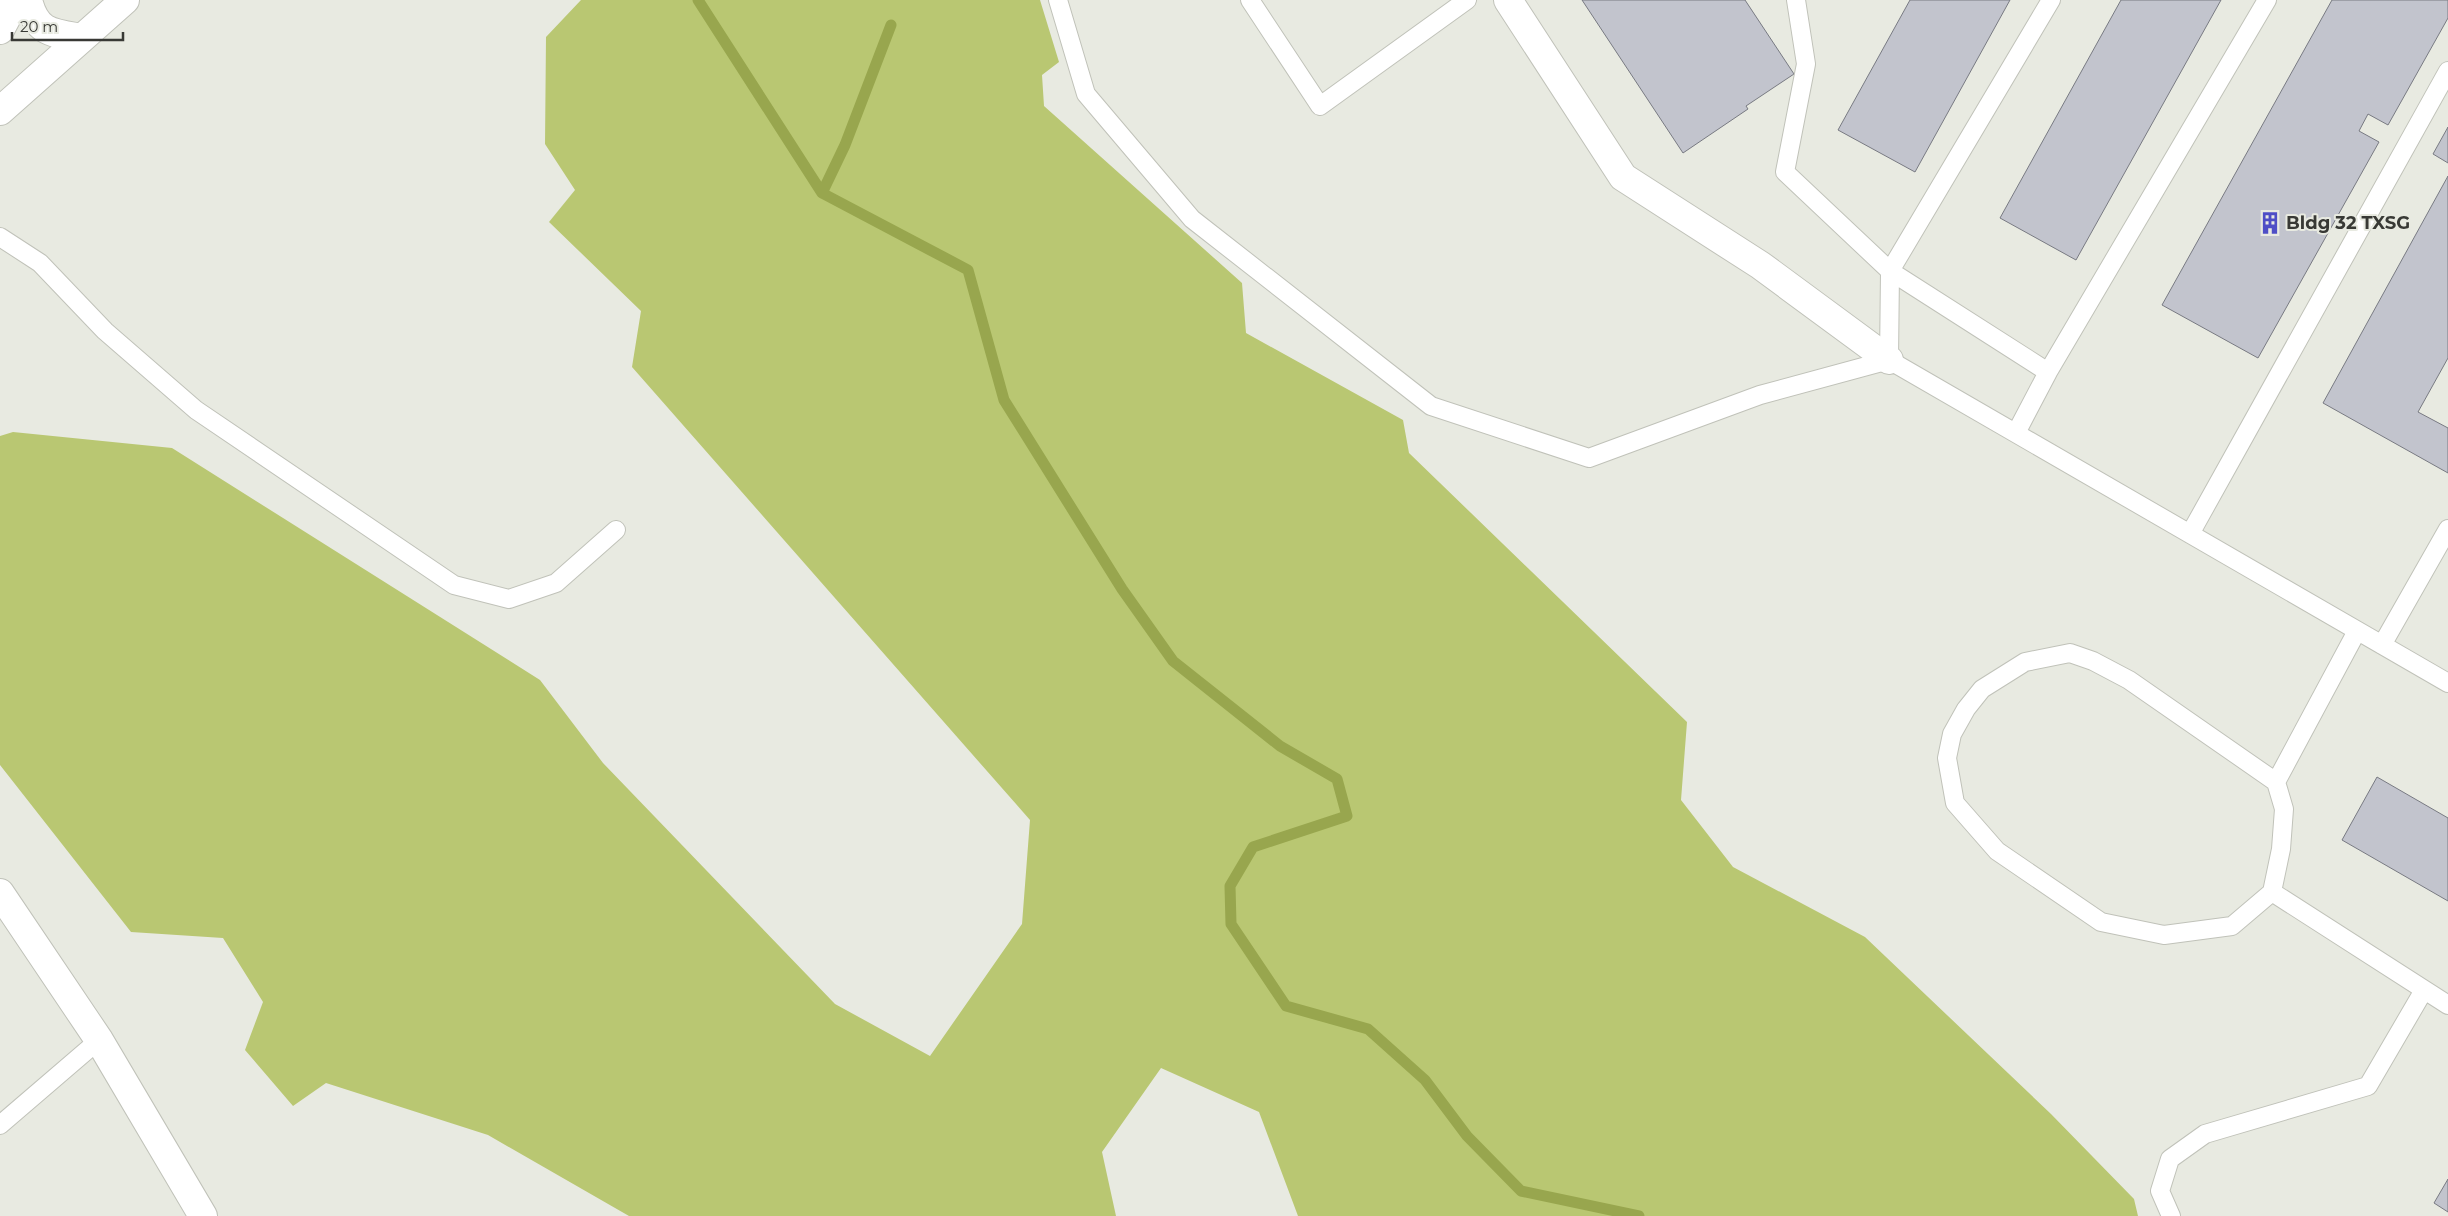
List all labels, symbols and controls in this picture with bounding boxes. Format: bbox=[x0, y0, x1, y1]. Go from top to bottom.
scale bar bbox=[12, 10, 124, 42]
text: 20 m bbox=[20, 17, 58, 36]
building icon: Bldg 32 TXSG bbox=[2257, 210, 2283, 236]
place label: Bldg 32 TXSG bbox=[2286, 212, 2410, 234]

